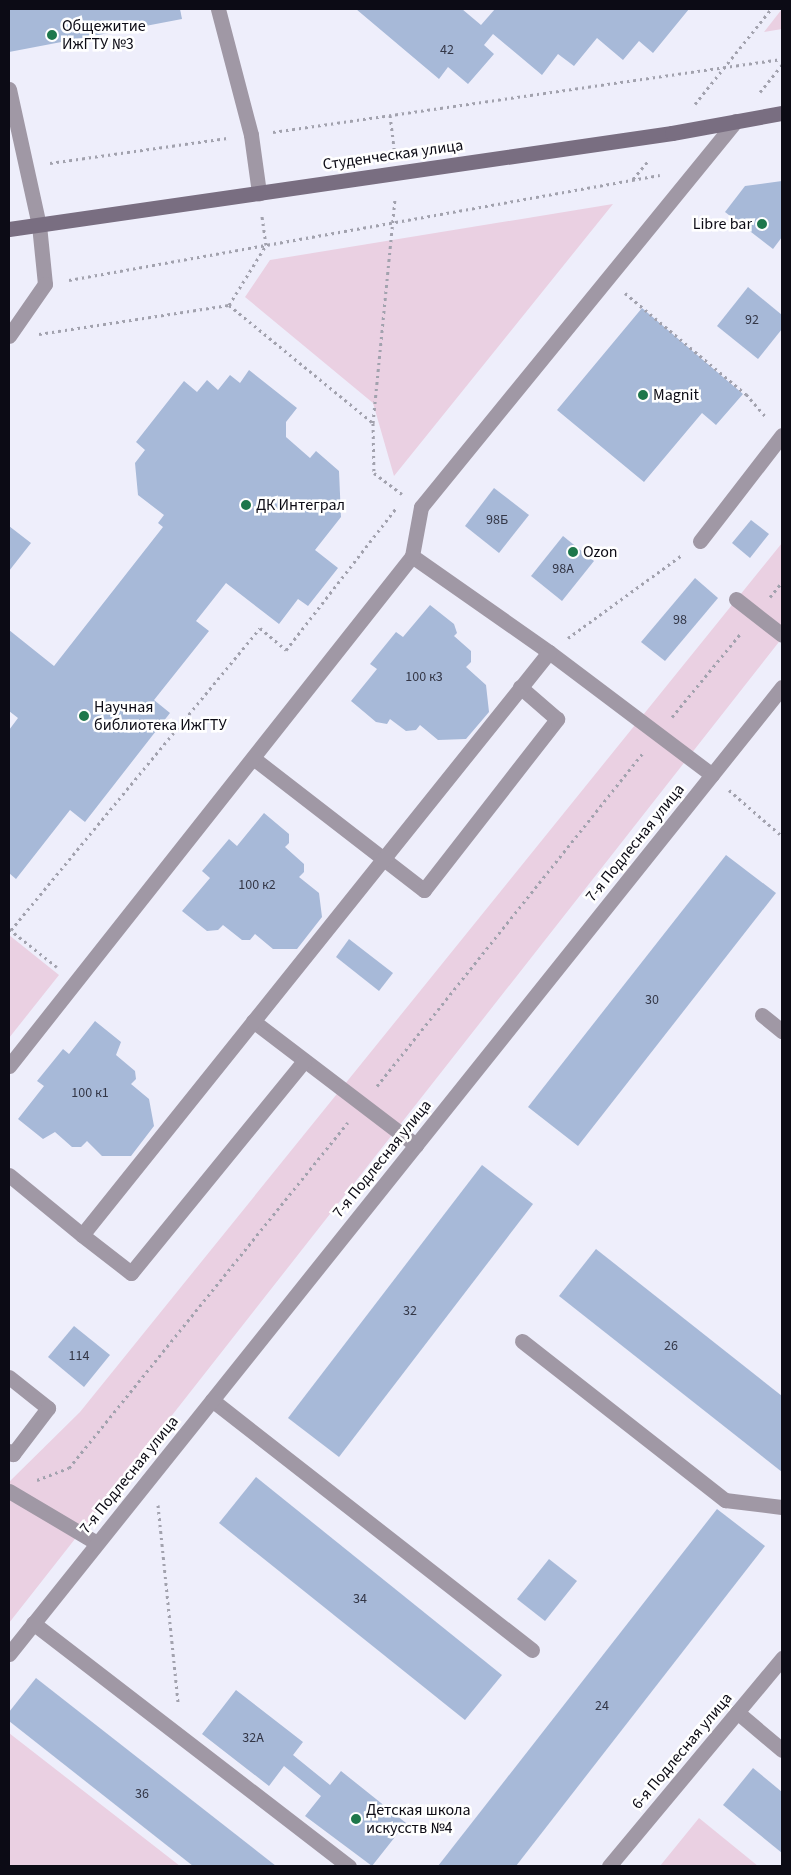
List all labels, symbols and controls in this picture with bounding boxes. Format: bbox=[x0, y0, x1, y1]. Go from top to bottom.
place label: Общежитие ИжГТУ №3 bbox=[62, 16, 146, 54]
marker: Общежитие ИжГТУ №3 bbox=[46, 29, 58, 41]
house number: 42 bbox=[440, 42, 454, 58]
street label: Студенческая улица bbox=[322, 136, 464, 174]
place label: Libre bar bbox=[693, 214, 752, 234]
marker: Libre bar bbox=[756, 218, 768, 230]
house number: 92 bbox=[745, 312, 759, 328]
place label: Magnit bbox=[653, 385, 699, 405]
marker: Magnit bbox=[637, 389, 649, 401]
place label: ДК Интеграл bbox=[256, 495, 345, 515]
marker: ДК Интеграл bbox=[240, 499, 252, 511]
house number: 98Б bbox=[486, 512, 508, 528]
place label: Ozon bbox=[583, 542, 618, 562]
marker: Ozon bbox=[567, 546, 579, 558]
house number: 98А bbox=[552, 561, 574, 577]
house number: 98 bbox=[673, 612, 687, 628]
house number: 100 к3 bbox=[405, 669, 443, 685]
place label: Научная библиотека ИжГТУ bbox=[94, 697, 227, 735]
marker: Научная библиотека ИжГТУ bbox=[78, 710, 90, 722]
street label: 7-я Подлесная улица bbox=[582, 780, 688, 906]
house number: 100 к2 bbox=[238, 877, 276, 893]
house number: 30 bbox=[645, 992, 659, 1008]
house number: 100 к1 bbox=[71, 1085, 109, 1101]
street label: 7-я Подлесная улица bbox=[329, 1096, 435, 1222]
house number: 32 bbox=[403, 1303, 417, 1319]
house number: 26 bbox=[664, 1338, 678, 1354]
house number: 114 bbox=[69, 1348, 89, 1364]
street label: 7-я Подлесная улица bbox=[76, 1412, 182, 1538]
house number: 34 bbox=[353, 1591, 367, 1607]
street label: 6-я Подлесная улица bbox=[628, 1689, 736, 1813]
house number: 24 bbox=[595, 1698, 609, 1714]
house number: 32А bbox=[242, 1730, 264, 1746]
house number: 36 bbox=[135, 1786, 149, 1802]
place label: Детская школа искусств №4 bbox=[366, 1800, 471, 1838]
marker: Детская школа искусств №4 bbox=[350, 1813, 362, 1825]

